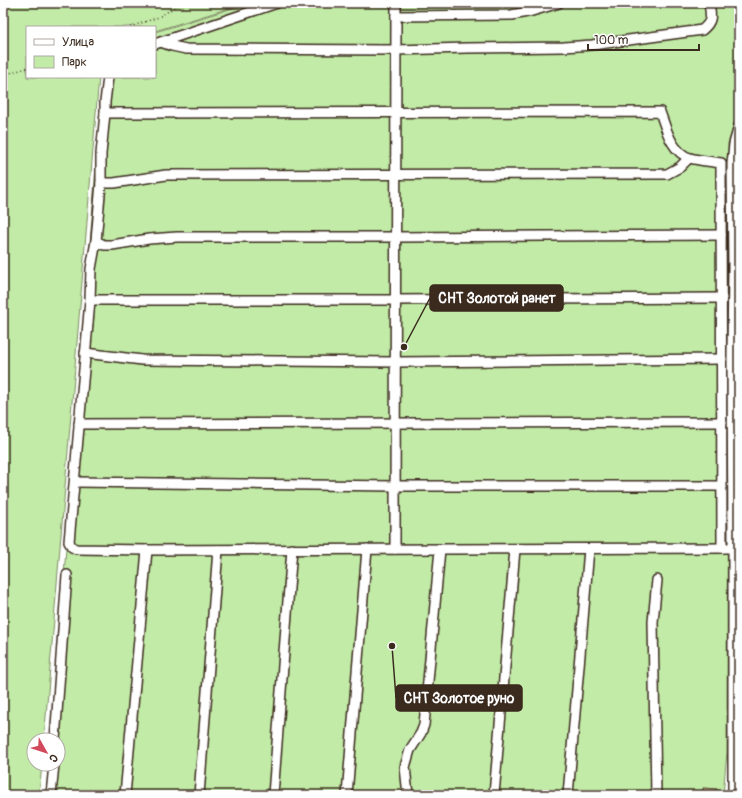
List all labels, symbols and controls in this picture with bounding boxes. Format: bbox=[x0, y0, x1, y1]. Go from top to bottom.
legend bbox=[26, 26, 156, 78]
scale bar bbox=[588, 26, 699, 52]
text: 100 m bbox=[594, 33, 629, 48]
text: Улица bbox=[62, 35, 94, 50]
text: Парк bbox=[62, 55, 87, 70]
callout: СНТ Золотой ранет bbox=[430, 285, 563, 311]
text: СНТ Золотой ранет bbox=[438, 290, 557, 307]
callout: СНТ Золотое руно bbox=[396, 685, 522, 711]
text: СНТ Золотое руно bbox=[404, 690, 515, 707]
north arrow bbox=[26, 732, 66, 772]
text: С bbox=[46, 751, 61, 765]

